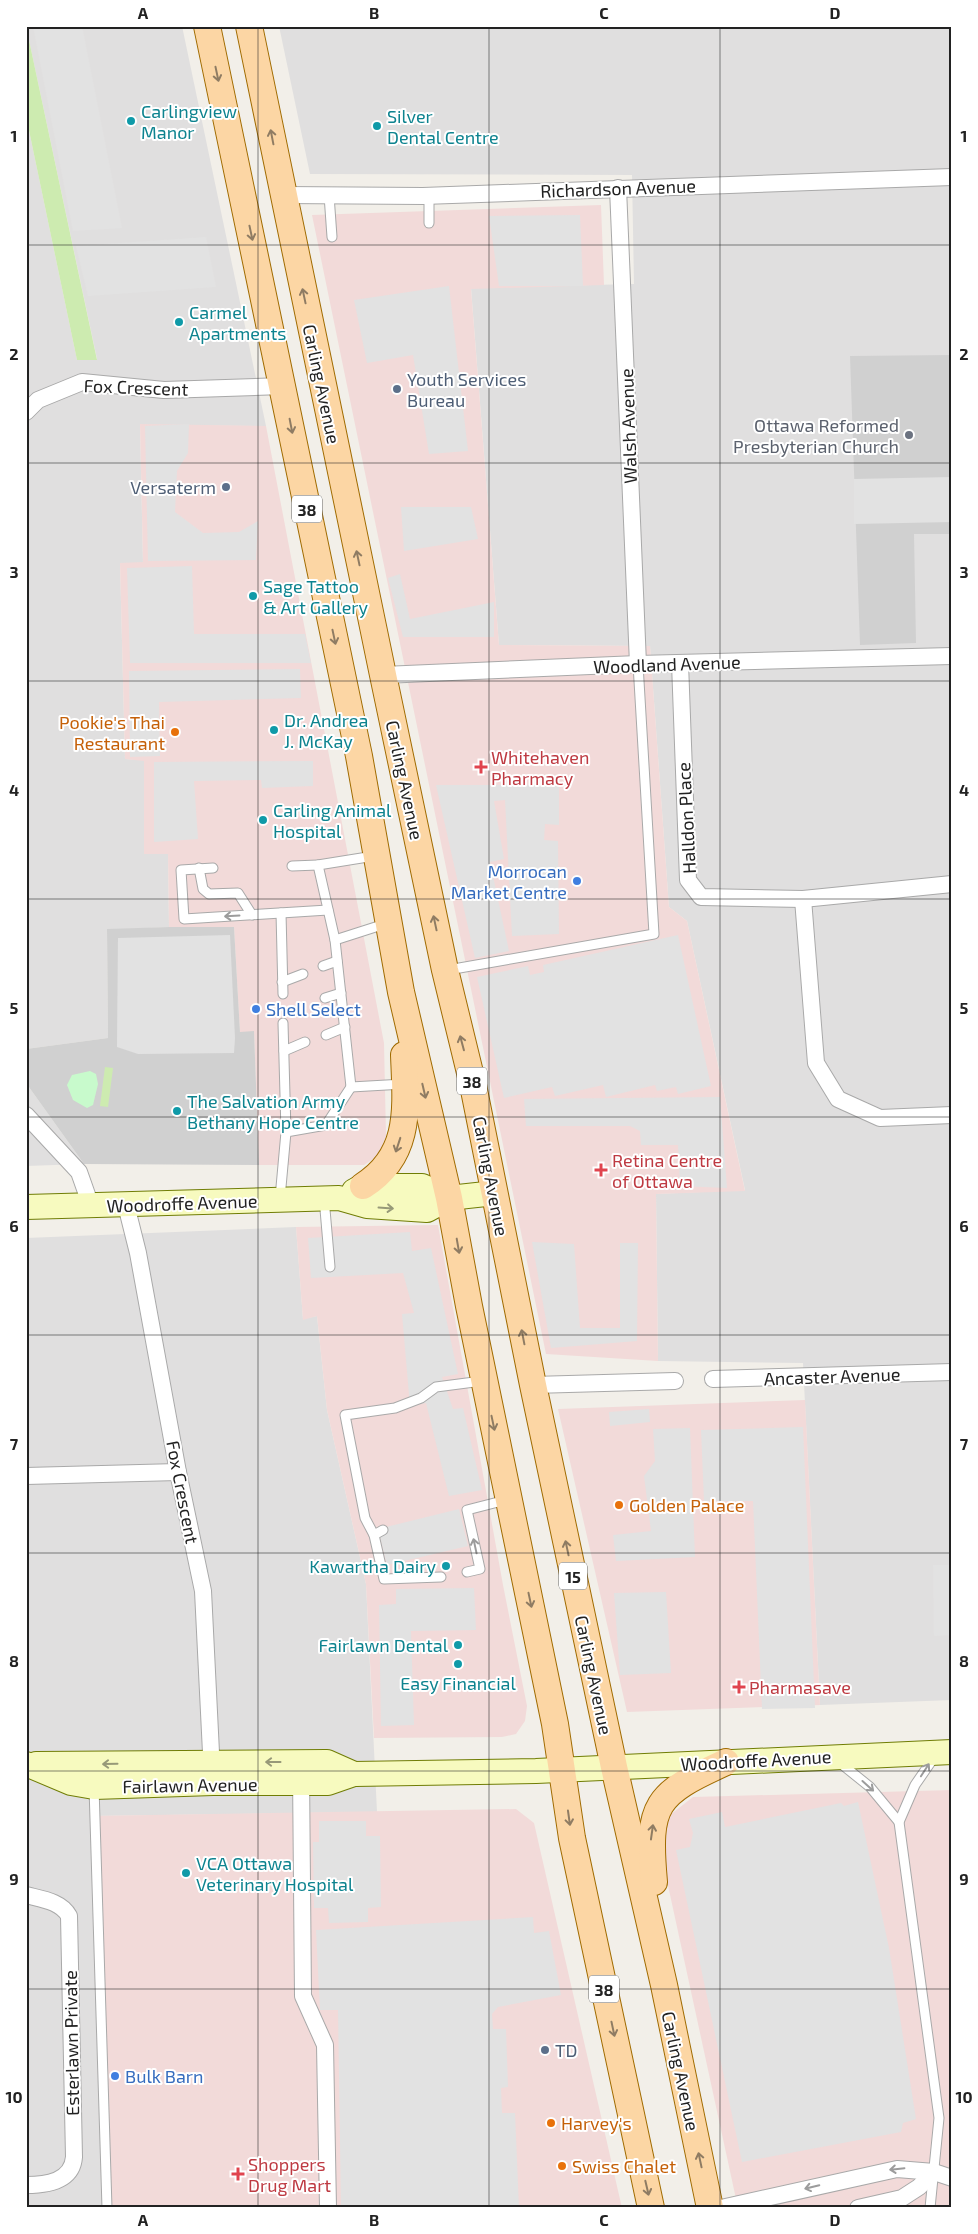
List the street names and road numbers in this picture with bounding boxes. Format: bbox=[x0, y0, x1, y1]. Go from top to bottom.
street label: Richardson Avenue bbox=[540, 174, 696, 202]
street label: Carling Avenue bbox=[299, 322, 345, 446]
street label: Walsh Avenue bbox=[615, 368, 641, 484]
street label: Fox Crescent bbox=[83, 374, 189, 400]
road number: 38 bbox=[292, 496, 322, 522]
street label: Woodland Avenue bbox=[593, 650, 741, 678]
street label: Carling Avenue bbox=[382, 718, 428, 842]
street label: Halldon Place bbox=[672, 762, 700, 874]
road number: 38 bbox=[457, 1068, 487, 1094]
street label: Carling Avenue bbox=[469, 1114, 513, 1238]
street label: Woodroffe Avenue bbox=[106, 1189, 258, 1217]
street label: Ancaster Avenue bbox=[763, 1363, 901, 1389]
street label: Fox Crescent bbox=[162, 1439, 204, 1546]
road number: 15 bbox=[559, 1562, 587, 1590]
street label: Carling Avenue bbox=[571, 1613, 617, 1737]
street label: Woodroffe Avenue bbox=[680, 1745, 832, 1775]
street label: Fairlawn Avenue bbox=[122, 1773, 258, 1797]
street label: Esterlawn Private bbox=[59, 1970, 83, 2116]
road number: 38 bbox=[589, 1976, 619, 2002]
street label: Carling Avenue bbox=[658, 2009, 704, 2133]

